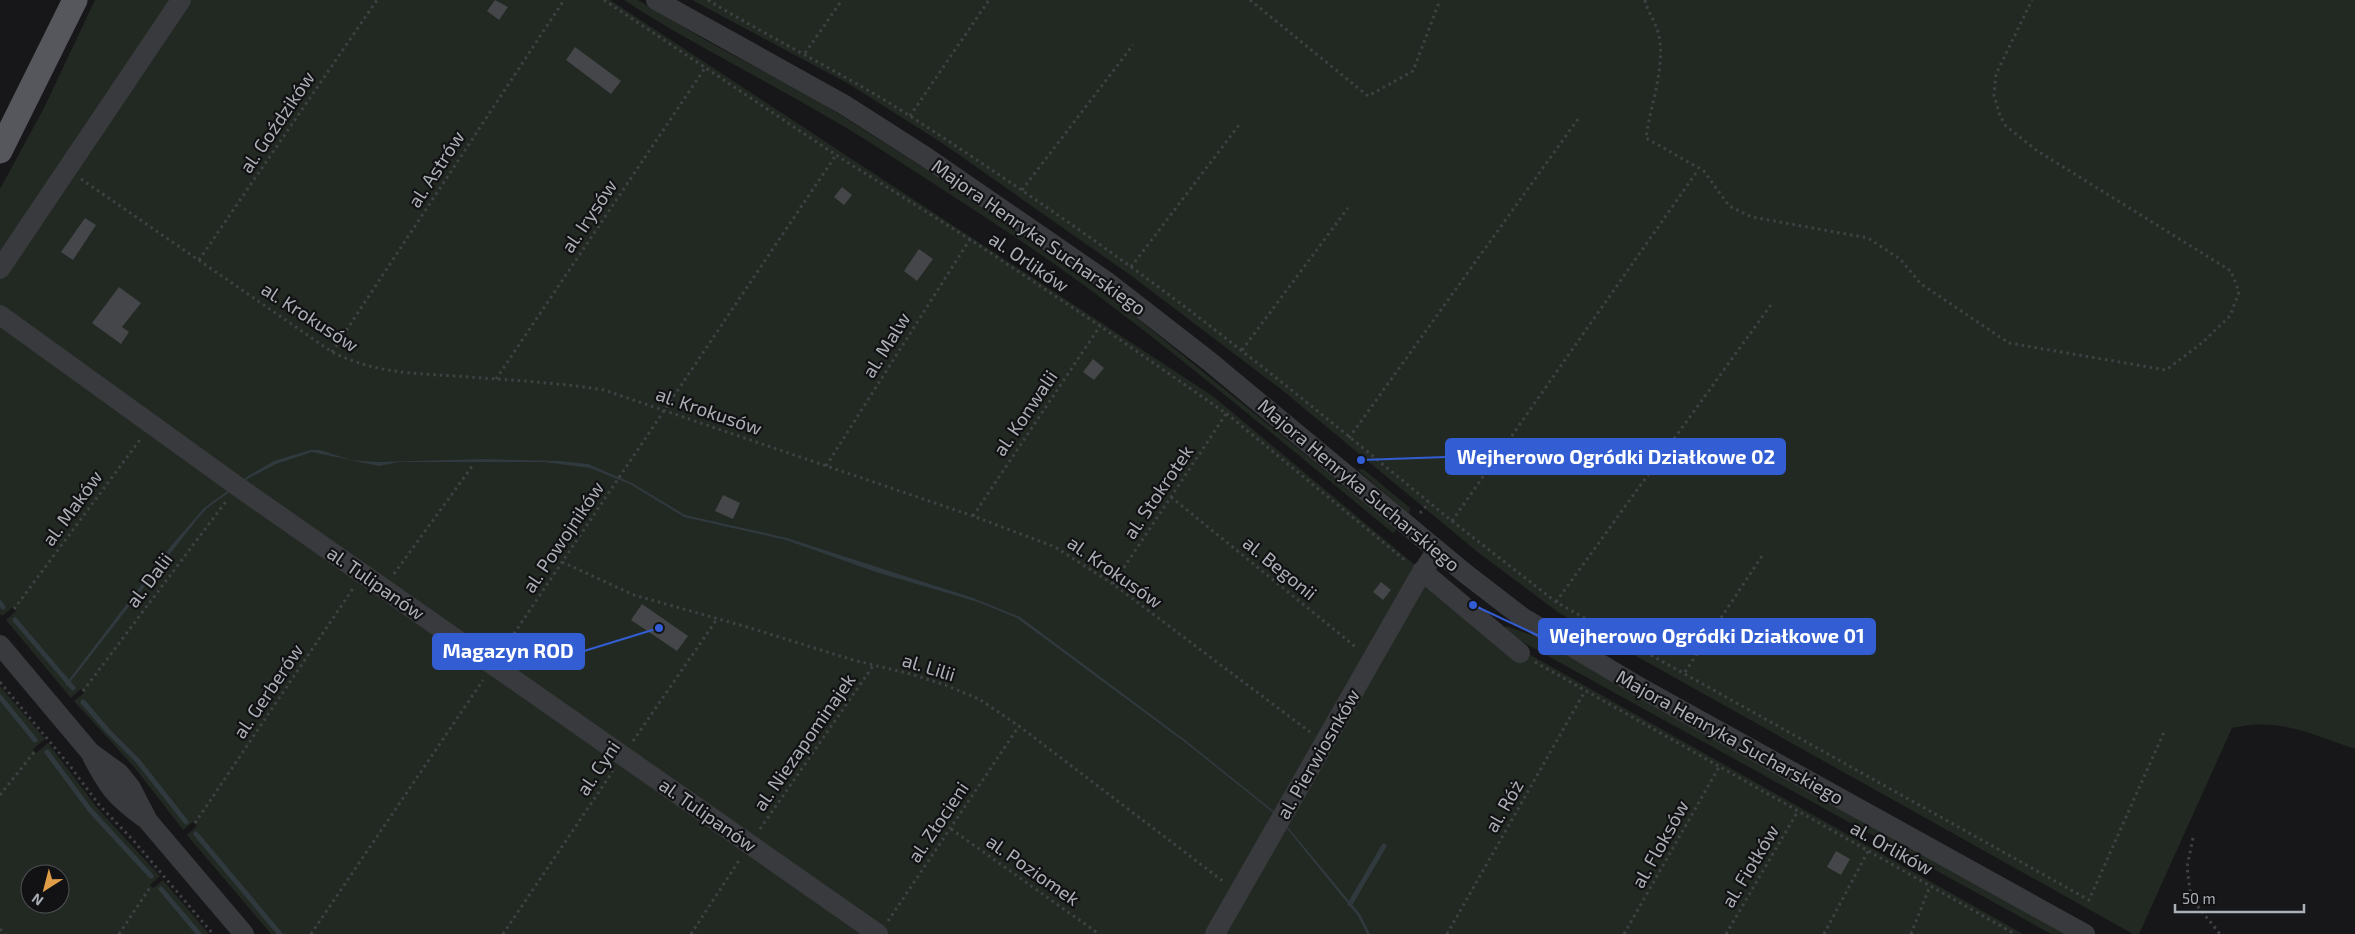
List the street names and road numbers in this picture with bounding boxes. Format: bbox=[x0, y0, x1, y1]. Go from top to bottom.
street label: al. Goździków bbox=[234, 66, 319, 177]
street label: al. Astrów bbox=[402, 126, 469, 211]
street label: Majora Henryka Sucharskiego bbox=[928, 154, 1151, 320]
street label: al. Irysów bbox=[556, 174, 622, 257]
street label: al. Orlików bbox=[985, 227, 1074, 297]
street label: al. Krokusów bbox=[258, 277, 363, 357]
street label: al. Malw bbox=[857, 307, 915, 382]
street label: al. Konwalii bbox=[987, 365, 1062, 460]
street label: al. Krokusów bbox=[653, 382, 766, 440]
street label: Majora Henryka Sucharskiego bbox=[1254, 393, 1465, 576]
street label: al. Stokrotek bbox=[1118, 440, 1198, 543]
street label: al. Maków bbox=[37, 465, 107, 550]
street label: al. Powojników bbox=[517, 476, 608, 597]
street label: al. Krokusów bbox=[1063, 530, 1167, 613]
street label: al. Begonii bbox=[1239, 531, 1322, 604]
street label: al. Tulipanów bbox=[323, 541, 430, 625]
street label: al. Dalii bbox=[121, 548, 177, 612]
street label: al. Gerberów bbox=[228, 639, 308, 742]
street label: al. Lilii bbox=[900, 648, 958, 685]
street label: Majora Henryka Sucharskiego bbox=[1613, 664, 1848, 809]
street label: al. Niezapominajek bbox=[748, 668, 860, 815]
street label: al. Pierwiosnków bbox=[1271, 684, 1364, 823]
street label: al. Cyni bbox=[571, 736, 624, 799]
street label: al. Tulipanów bbox=[655, 773, 762, 857]
street label: al. Róż bbox=[1479, 775, 1528, 836]
street label: al. Złocieni bbox=[902, 777, 973, 866]
street label: al. Floksów bbox=[1626, 795, 1693, 892]
street label: al. Orlików bbox=[1847, 815, 1938, 880]
street label: al. Fiołków bbox=[1716, 820, 1783, 911]
street label: al. Poziomek bbox=[982, 829, 1084, 910]

